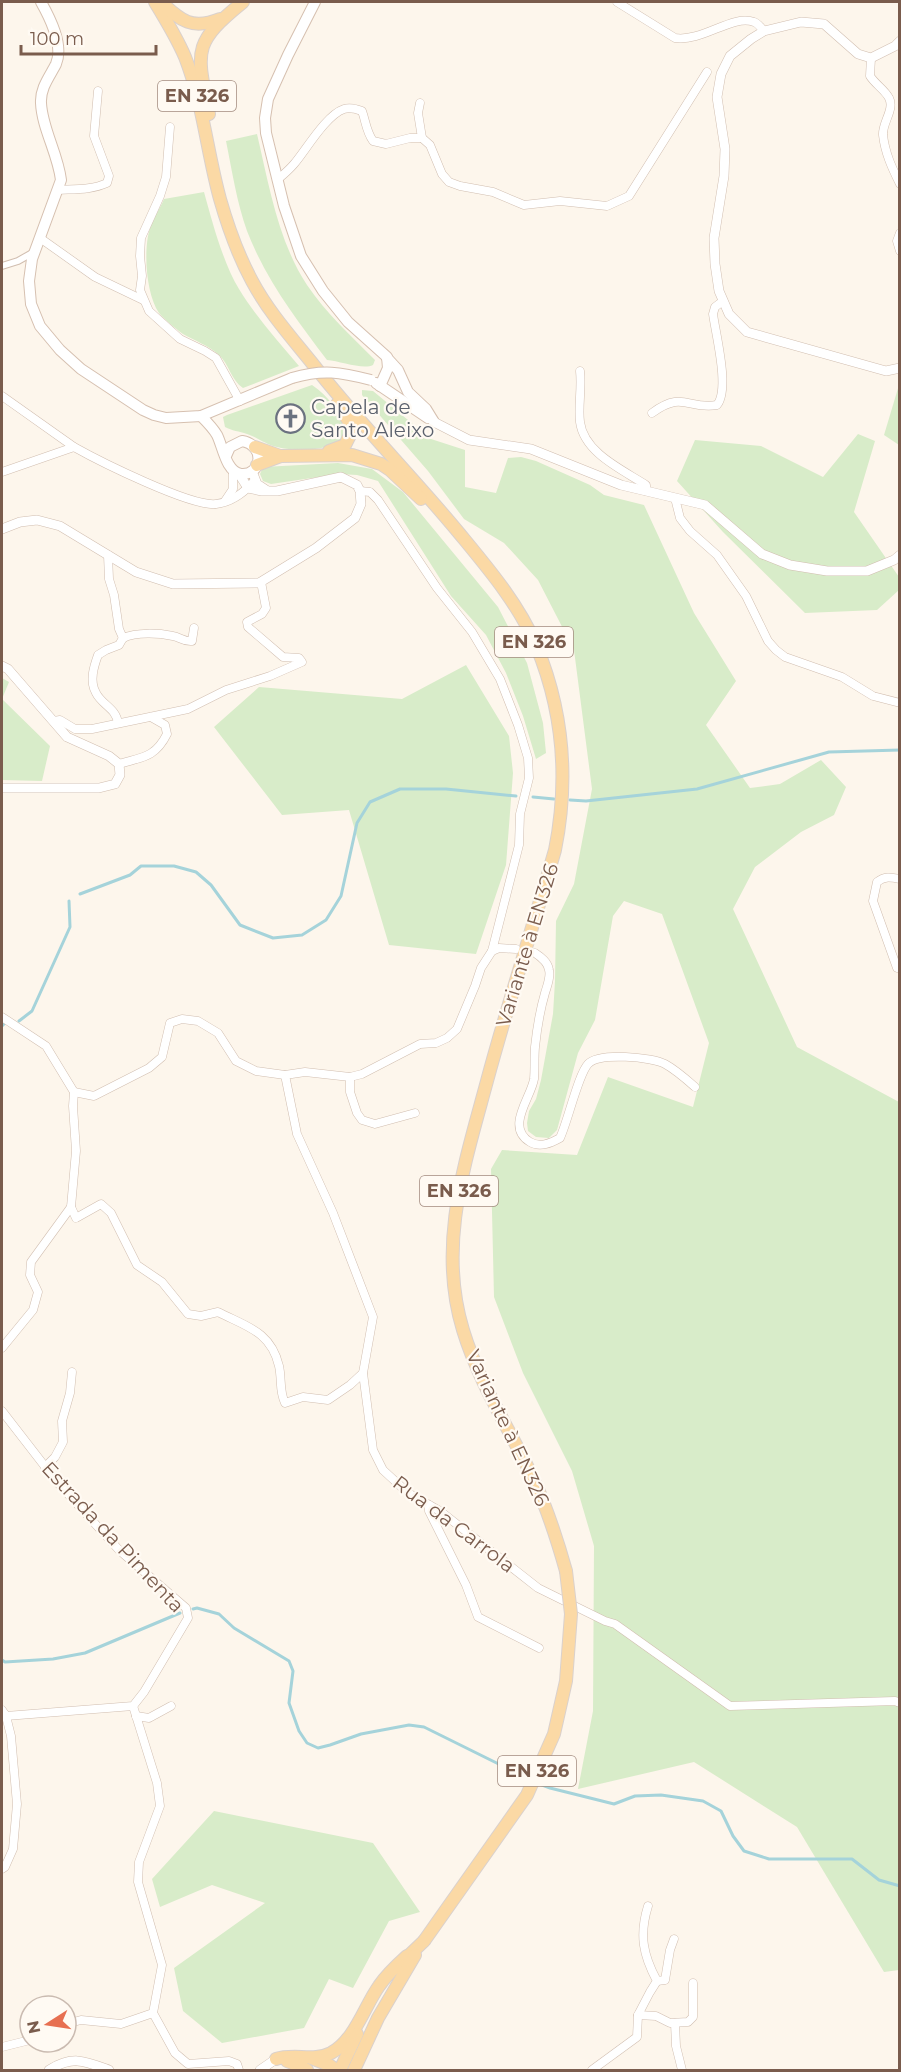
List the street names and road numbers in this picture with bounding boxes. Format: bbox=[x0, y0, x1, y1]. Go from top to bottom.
road number: EN 326 bbox=[158, 81, 236, 111]
road number: EN 326 bbox=[495, 627, 573, 657]
street label: Variante à EN326 bbox=[491, 860, 563, 1030]
road number: EN 326 bbox=[420, 1176, 498, 1206]
street label: Variante à EN326 bbox=[461, 1346, 555, 1510]
street label: Estrada da Pimenta bbox=[37, 1457, 189, 1617]
street label: Rua da Carrola bbox=[388, 1470, 520, 1578]
road number: EN 326 bbox=[498, 1756, 576, 1786]

